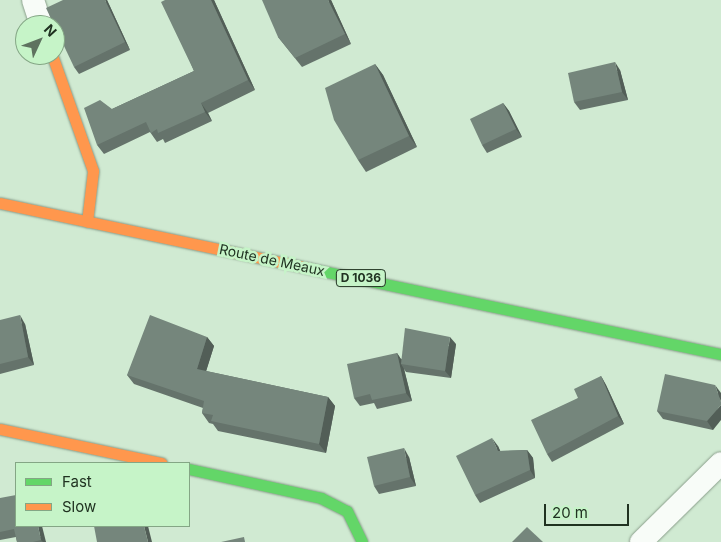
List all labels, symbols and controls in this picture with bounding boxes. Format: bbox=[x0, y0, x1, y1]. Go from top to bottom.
north arrow bbox=[15, 15, 65, 65]
text: N bbox=[41, 20, 60, 40]
street label: Route de Meaux bbox=[218, 241, 326, 279]
road number: D 1036 bbox=[335, 268, 387, 288]
legend bbox=[15, 462, 190, 527]
text: Fast bbox=[62, 472, 92, 491]
scale bar bbox=[546, 494, 631, 526]
text: Slow bbox=[62, 497, 96, 516]
text: 20 m bbox=[552, 503, 588, 522]

